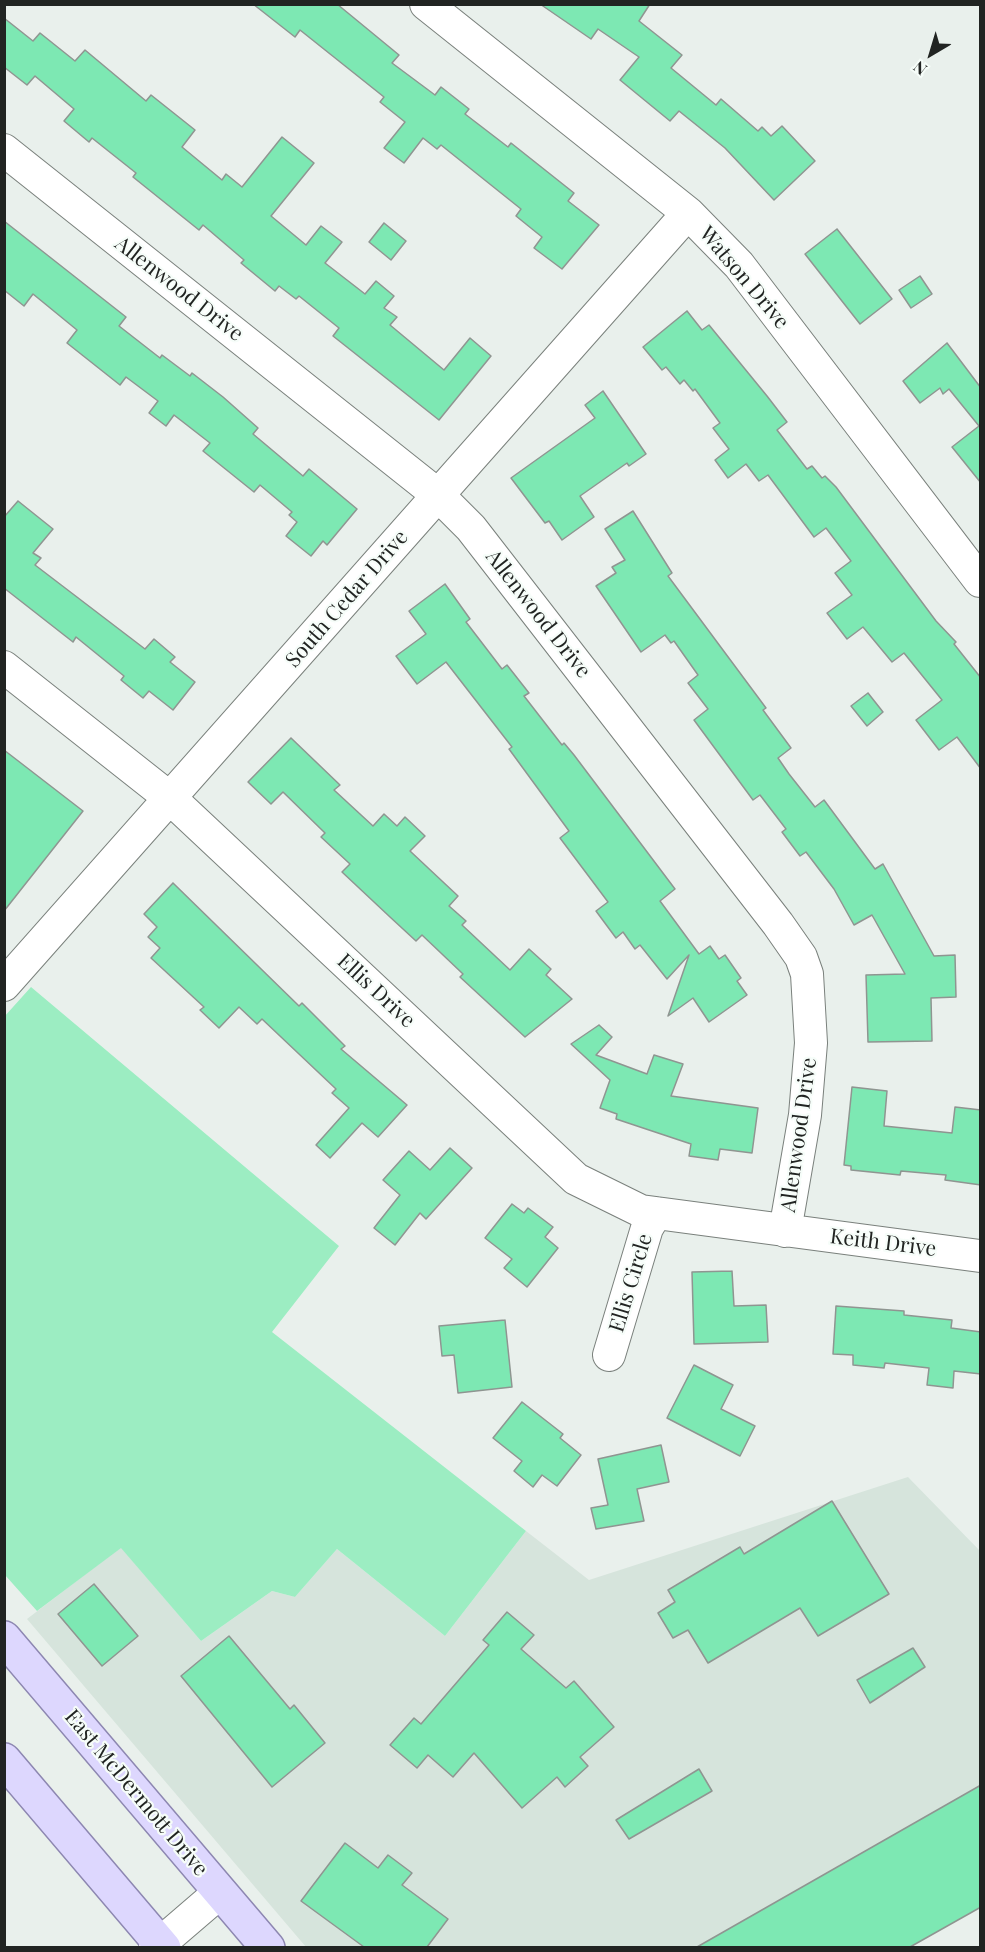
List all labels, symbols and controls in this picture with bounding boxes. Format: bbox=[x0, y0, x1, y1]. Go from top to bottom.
north arrow bbox=[901, 24, 961, 84]
text: N bbox=[909, 57, 931, 80]
street label: Watson Drive bbox=[694, 222, 794, 334]
street label: Allenwood Drive bbox=[110, 231, 248, 347]
street label: South Cedar Drive bbox=[280, 525, 414, 673]
street label: Allenwood Drive bbox=[480, 545, 596, 683]
street label: Ellis Drive bbox=[332, 949, 420, 1033]
street label: Allenwood Drive bbox=[776, 1056, 822, 1214]
street label: Keith Drive bbox=[828, 1224, 938, 1262]
street label: Ellis Circle bbox=[604, 1231, 658, 1335]
street label: East McDermott Drive bbox=[59, 1705, 213, 1881]

